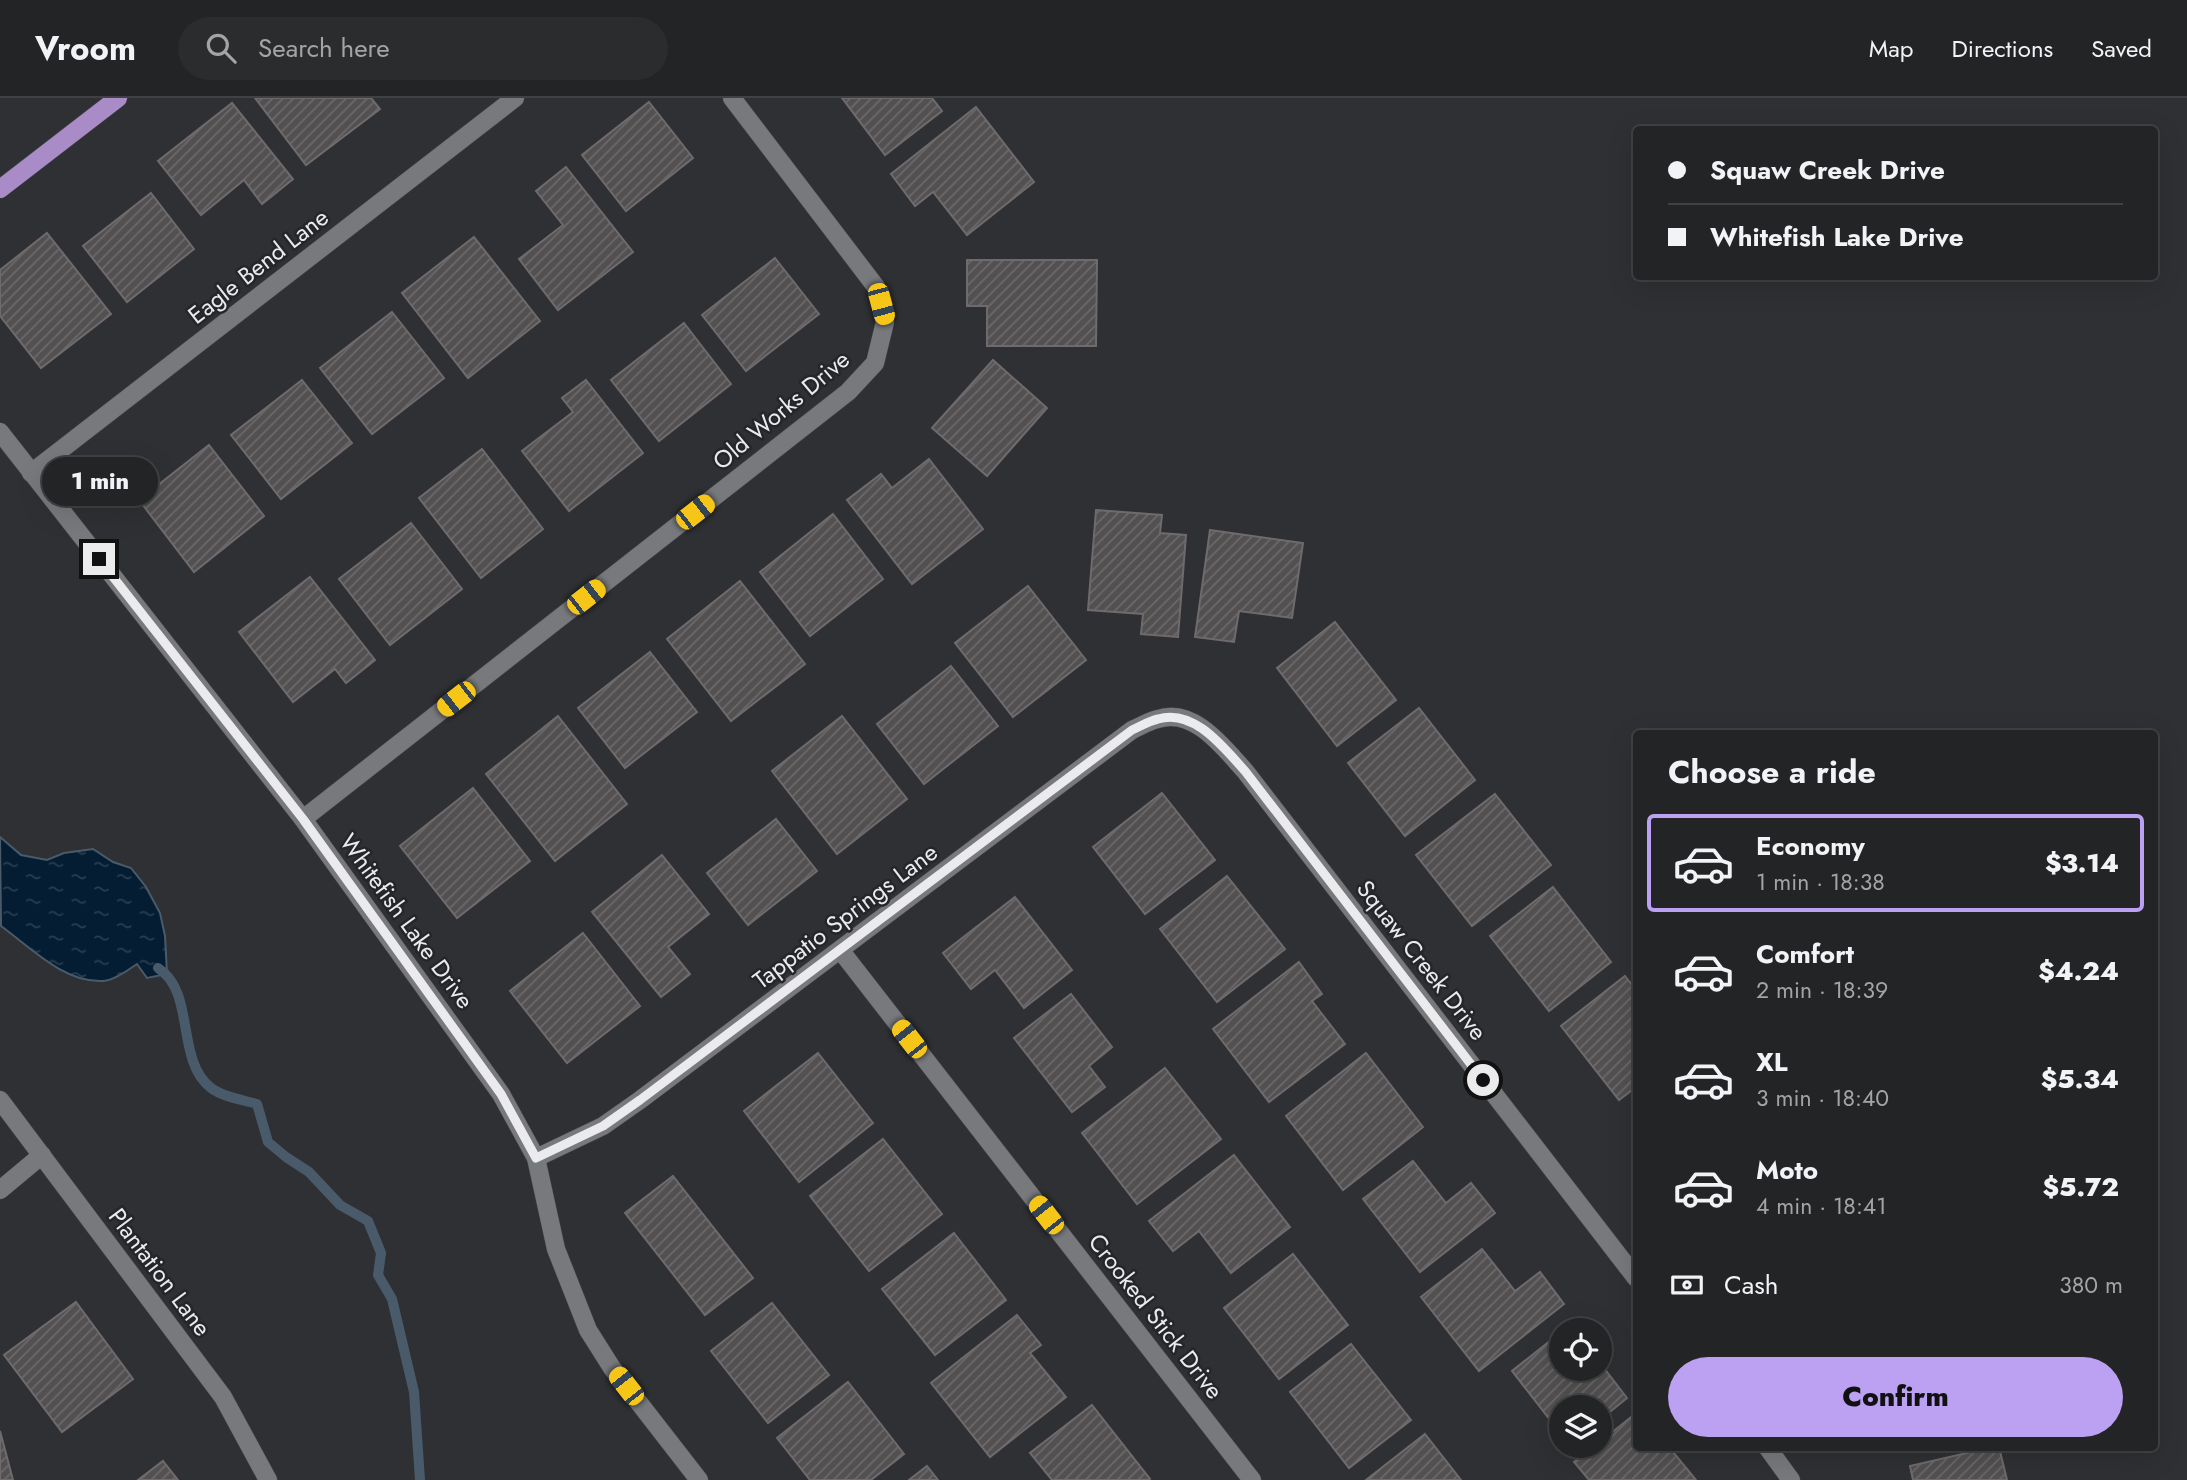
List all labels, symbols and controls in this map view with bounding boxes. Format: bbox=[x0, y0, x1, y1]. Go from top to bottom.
search box bbox=[178, 17, 668, 80]
text: Vroom bbox=[35, 25, 136, 72]
icon: search bbox=[202, 29, 240, 67]
text: Search here bbox=[258, 29, 390, 67]
text: Map bbox=[1869, 31, 1914, 66]
text: Directions bbox=[1952, 31, 2053, 66]
text: Saved bbox=[2091, 31, 2152, 66]
text: Squaw Creek Drive bbox=[1710, 151, 1945, 189]
street label: Eagle Bend Lane bbox=[180, 200, 336, 332]
text: Whitefish Lake Drive bbox=[1710, 218, 1964, 256]
car bbox=[866, 281, 897, 327]
street label: Old Works Drive bbox=[705, 342, 857, 478]
callout: 1 min bbox=[41, 458, 157, 506]
text: 1 min bbox=[71, 464, 129, 498]
car bbox=[672, 491, 719, 533]
route end bbox=[83, 543, 115, 575]
car bbox=[563, 576, 610, 618]
car bbox=[433, 678, 480, 720]
text: Choose a ride bbox=[1668, 749, 1876, 795]
street label: Whitefish Lake Drive bbox=[331, 826, 483, 1016]
text: Economy bbox=[1756, 827, 1865, 865]
icon: car bbox=[1672, 832, 1735, 895]
street label: Tappatio Springs Lane bbox=[745, 835, 945, 997]
text: $3.14 bbox=[2045, 844, 2119, 882]
text: 1 min · 18:38 bbox=[1756, 865, 1885, 899]
street label: Squaw Creek Drive bbox=[1348, 873, 1496, 1047]
text: Comfort bbox=[1756, 935, 1854, 973]
icon: car bbox=[1672, 940, 1735, 1003]
text: $4.24 bbox=[2038, 952, 2119, 990]
text: 2 min · 18:39 bbox=[1756, 973, 1888, 1007]
car bbox=[888, 1016, 931, 1062]
text: XL bbox=[1756, 1043, 1788, 1081]
icon: car bbox=[1672, 1048, 1735, 1111]
text: $5.34 bbox=[2041, 1060, 2119, 1098]
route start bbox=[1467, 1064, 1499, 1096]
text: 3 min · 18:40 bbox=[1756, 1081, 1889, 1115]
text: Moto bbox=[1756, 1151, 1818, 1189]
icon: car bbox=[1672, 1156, 1735, 1219]
text: $5.72 bbox=[2043, 1168, 2119, 1206]
text: 4 min · 18:41 bbox=[1756, 1189, 1887, 1223]
car bbox=[1025, 1192, 1068, 1238]
street label: Plantation Lane bbox=[100, 1201, 220, 1343]
street label: Crooked Stick Drive bbox=[1080, 1226, 1232, 1406]
icon: cash bbox=[1668, 1266, 1706, 1304]
text: Cash bbox=[1724, 1266, 1778, 1304]
text: 380 m bbox=[2059, 1268, 2123, 1302]
map controls bbox=[1549, 1318, 1612, 1458]
button: locate bbox=[1549, 1318, 1612, 1381]
button: Confirm bbox=[1668, 1357, 2123, 1437]
car bbox=[605, 1363, 648, 1409]
button: layers bbox=[1549, 1395, 1612, 1458]

